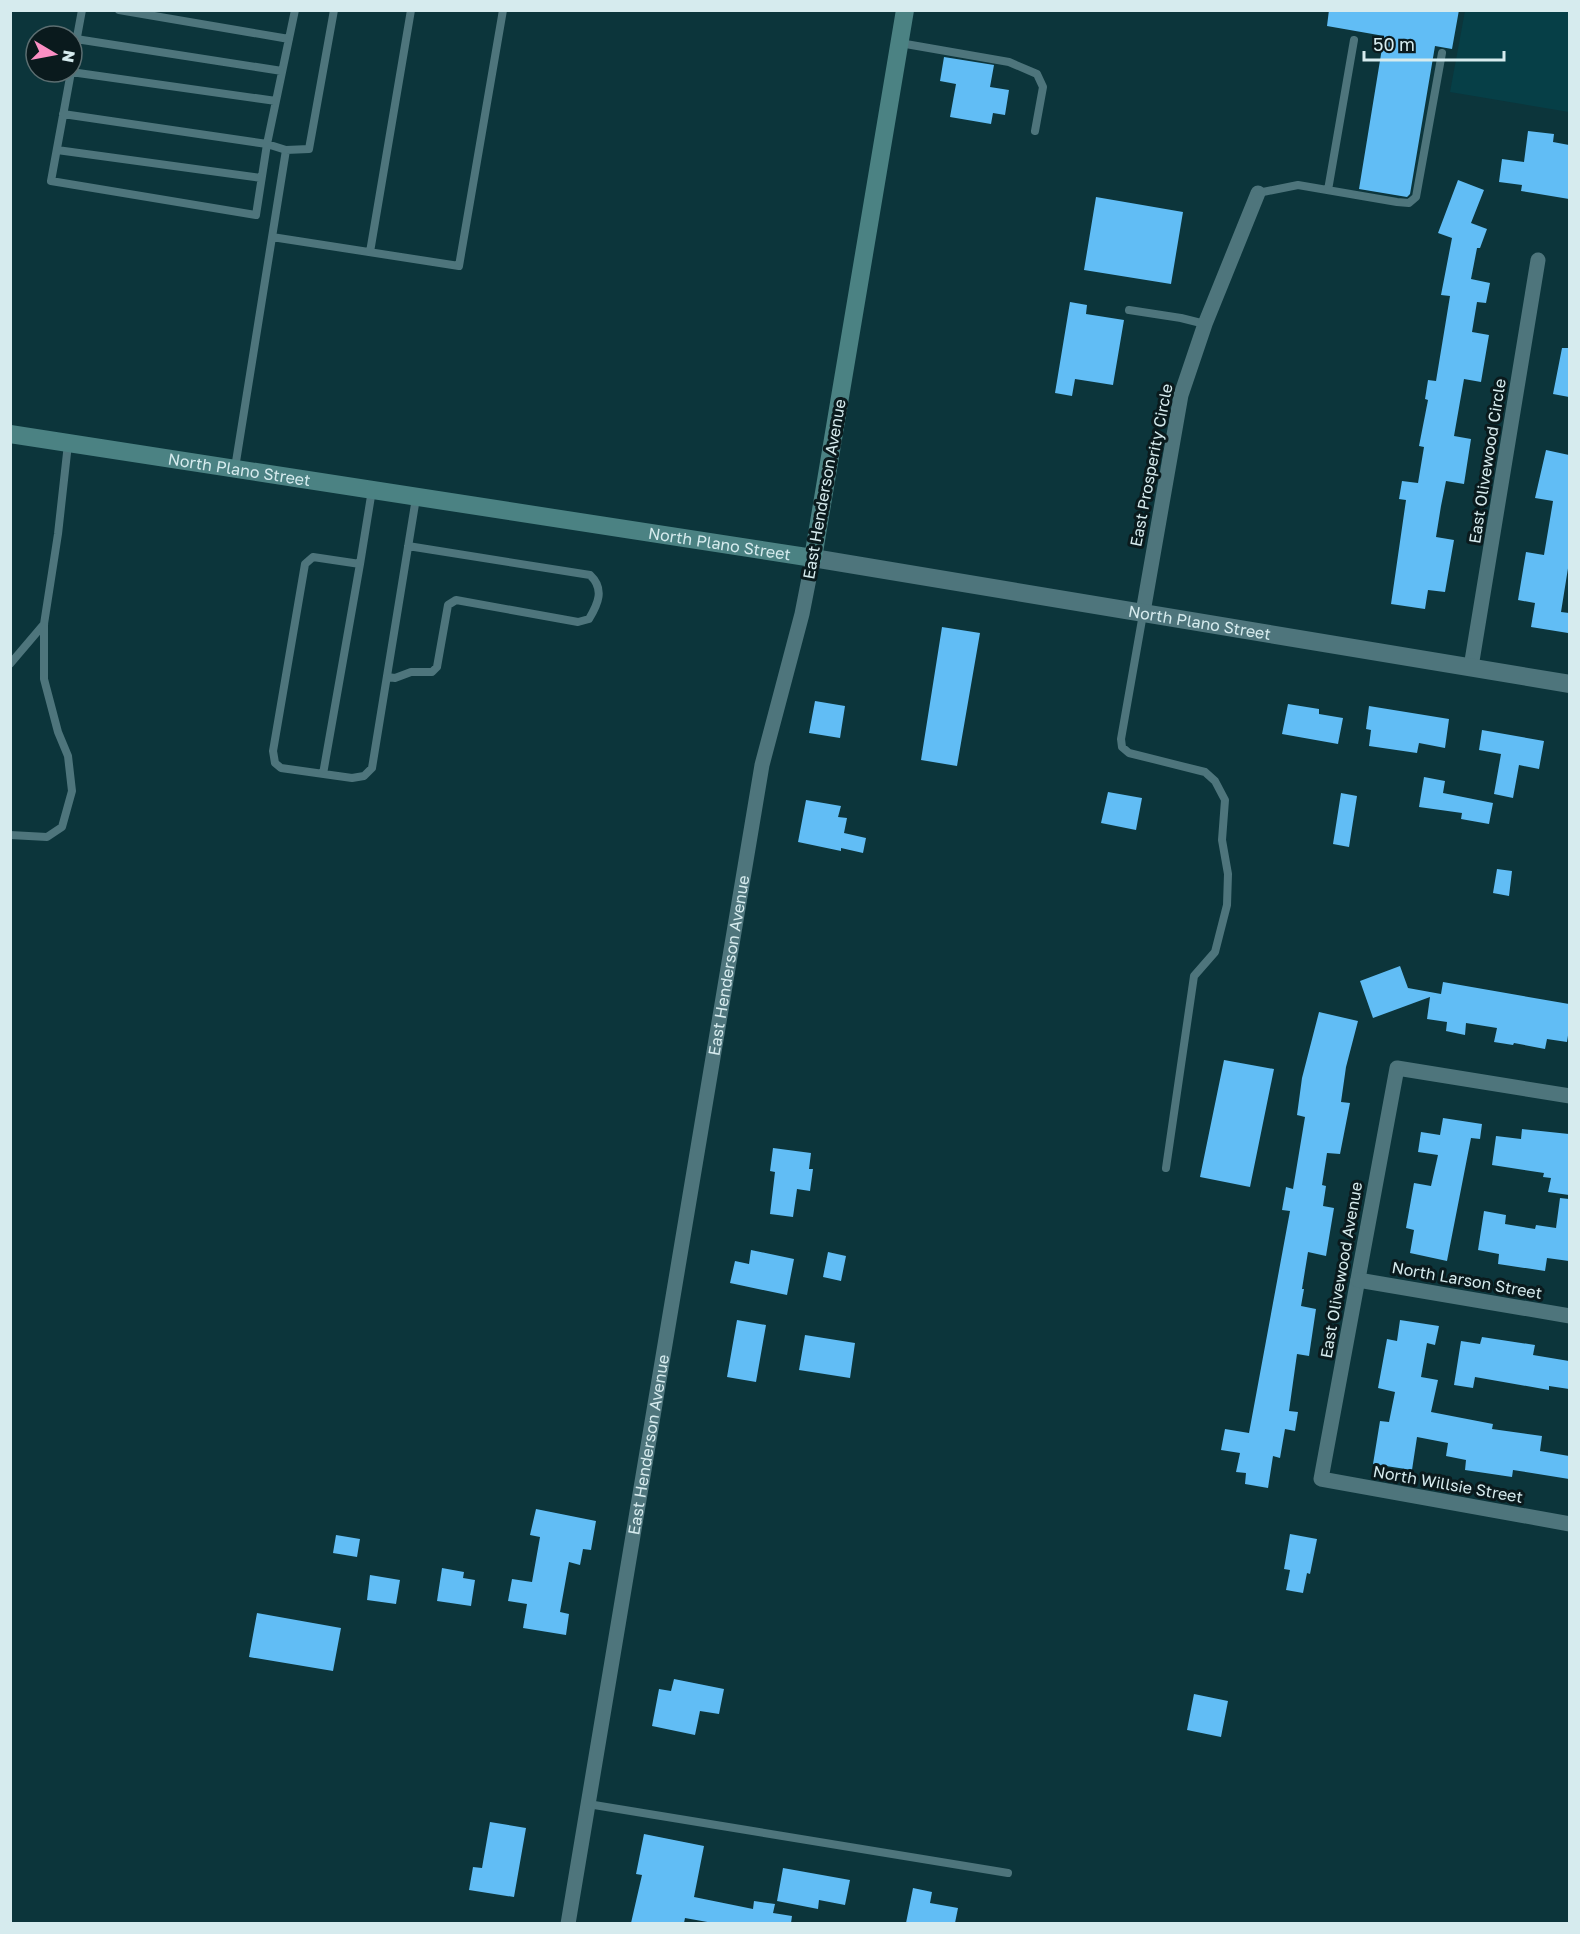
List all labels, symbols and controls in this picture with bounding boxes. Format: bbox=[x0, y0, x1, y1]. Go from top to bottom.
north arrow bbox=[24, 24, 84, 84]
scale bar bbox=[1364, 24, 1504, 62]
text: 50 m bbox=[1373, 33, 1415, 55]
text: N bbox=[58, 49, 80, 64]
street label: East Olivewood Circle bbox=[1464, 377, 1510, 545]
street label: East Prosperity Circle bbox=[1125, 382, 1177, 548]
street label: East Henderson Avenue bbox=[798, 397, 850, 581]
street label: North Plano Street bbox=[167, 449, 312, 490]
street label: North Plano Street bbox=[647, 523, 792, 564]
street label: North Plano Street bbox=[1127, 601, 1272, 644]
street label: East Henderson Avenue bbox=[704, 874, 753, 1057]
street label: East Olivewood Avenue bbox=[1316, 1180, 1366, 1360]
street label: North Larson Street bbox=[1390, 1257, 1544, 1303]
street label: East Henderson Avenue bbox=[623, 1353, 673, 1536]
street label: North Willsie Street bbox=[1371, 1461, 1525, 1507]

